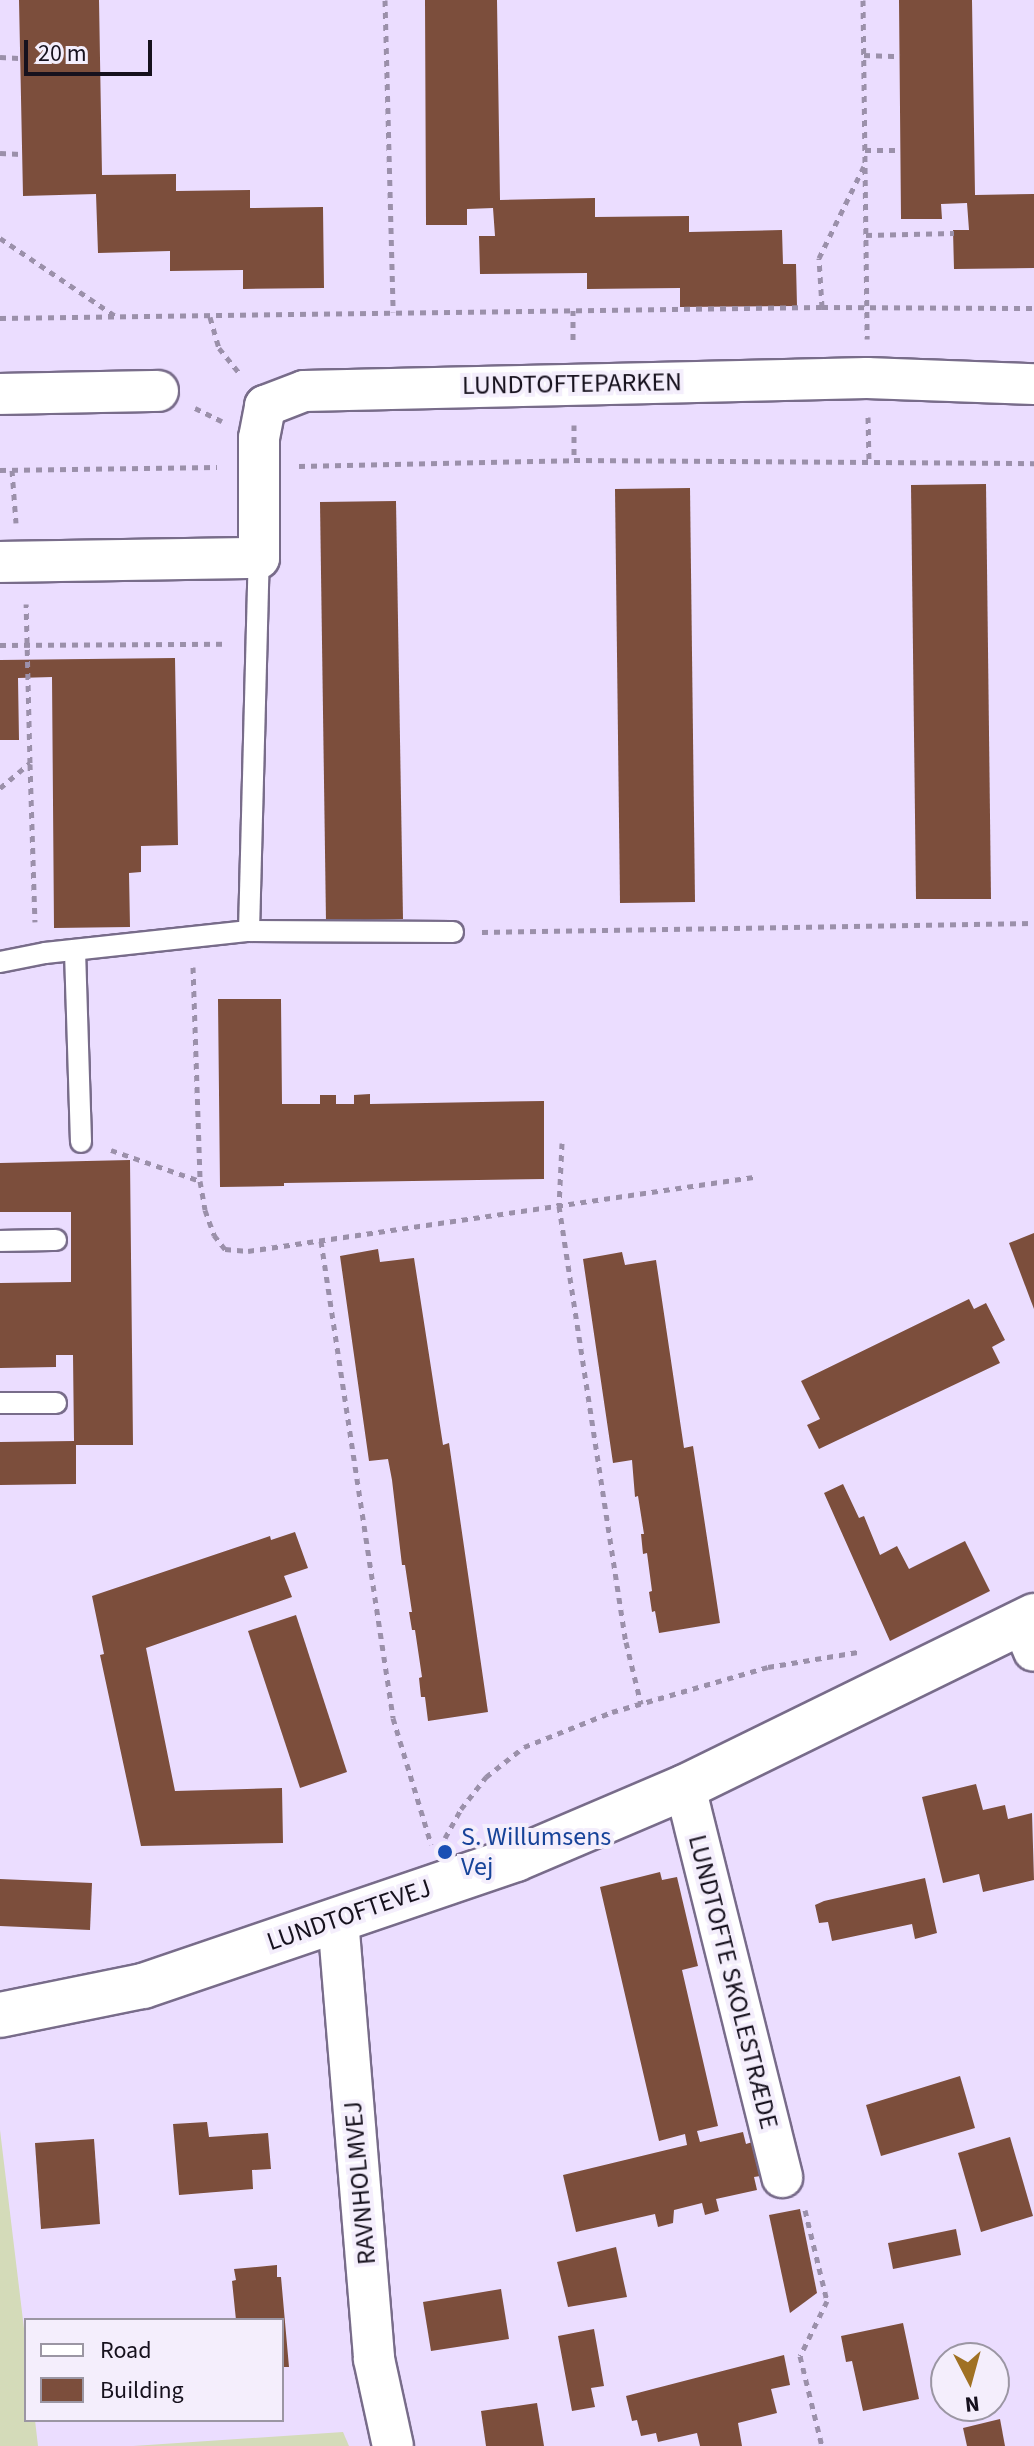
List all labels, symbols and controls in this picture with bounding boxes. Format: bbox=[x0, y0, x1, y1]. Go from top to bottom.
scale bar bbox=[28, 24, 156, 74]
text: 20 m bbox=[38, 36, 87, 71]
street label: LUNDTOFTEPARKEN bbox=[462, 366, 682, 402]
place label: S. Willumsens Vej bbox=[461, 1821, 611, 1882]
street label: LUNDTOFTE SKOLESTRÆDE bbox=[681, 1832, 785, 2132]
marker: S. Willumsens Vej bbox=[436, 1843, 454, 1861]
street label: LUNDTOFTEVEJ bbox=[263, 1872, 435, 1958]
street label: RAVNHOLMVEJ bbox=[337, 2100, 383, 2266]
legend bbox=[24, 2318, 284, 2422]
text: Road bbox=[100, 2333, 152, 2368]
north arrow bbox=[930, 2342, 1010, 2422]
text: Building bbox=[100, 2373, 184, 2408]
text: N bbox=[963, 2387, 981, 2421]

